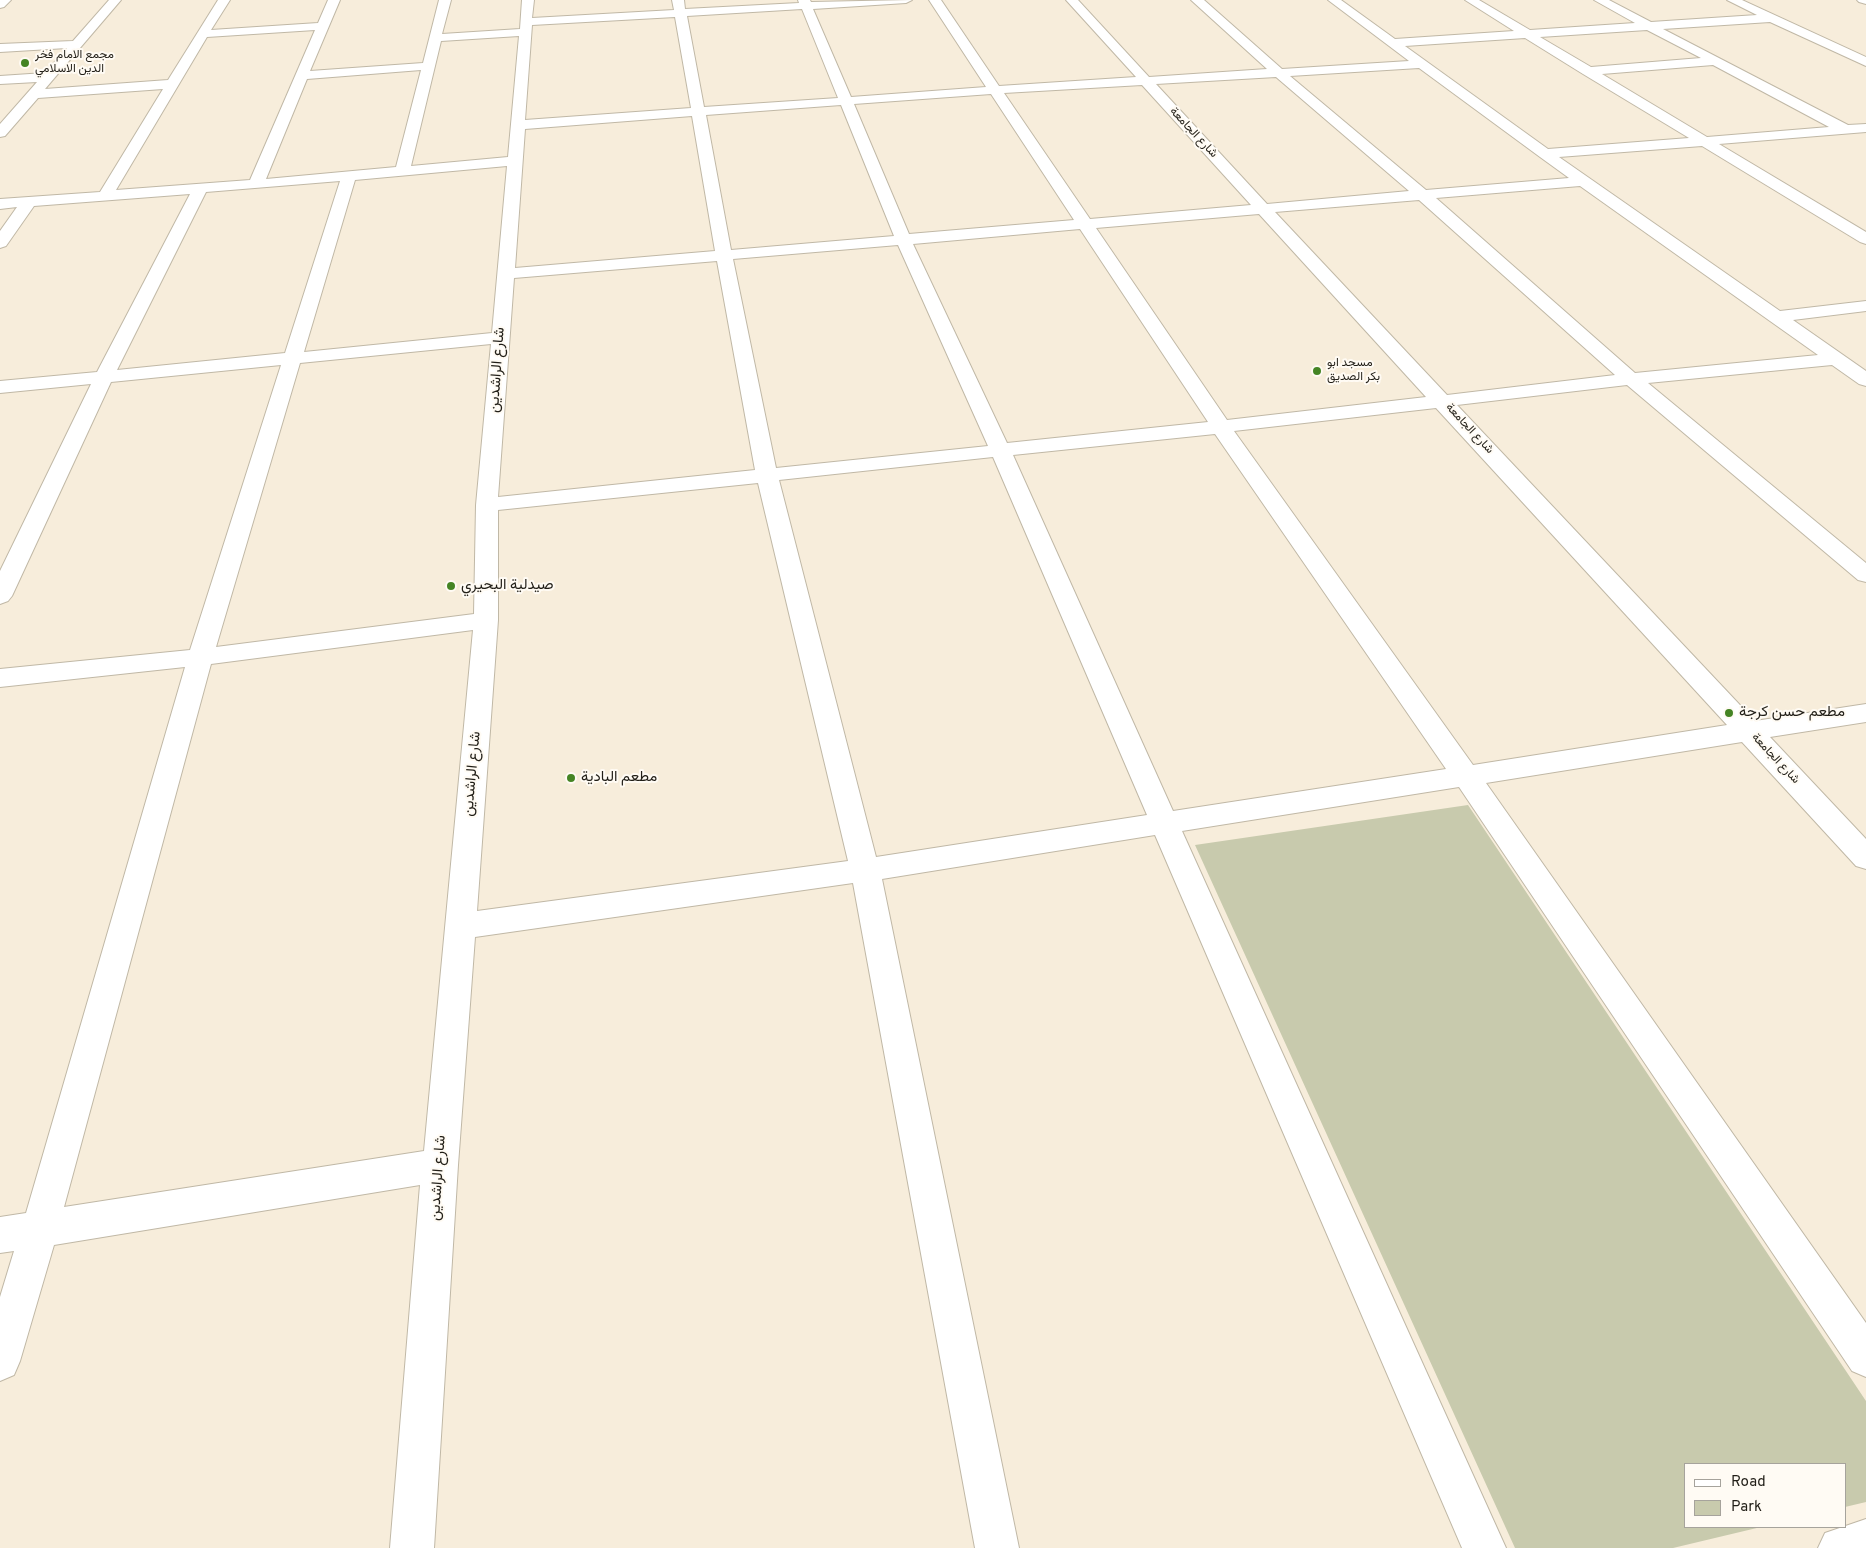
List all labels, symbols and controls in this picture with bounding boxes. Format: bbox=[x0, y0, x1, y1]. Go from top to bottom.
place label: مجمع الامام فخر الدين الاسلامي bbox=[35, 49, 114, 77]
marker: مجمع الامام فخر الدين الاسلامي bbox=[19, 57, 31, 69]
street label: شارع الجامعة bbox=[1166, 105, 1220, 161]
street label: شارع الراشدين bbox=[486, 327, 510, 413]
place label: مسجد ابو بكر الصديق bbox=[1327, 357, 1380, 385]
marker: مسجد ابو بكر الصديق bbox=[1311, 365, 1323, 377]
street label: شارع الجامعة bbox=[1442, 401, 1496, 457]
place label: صيدلية البحيري bbox=[461, 577, 554, 595]
marker: صيدلية البحيري bbox=[445, 580, 457, 592]
place label: مطعم حسن كرجة bbox=[1739, 704, 1845, 722]
marker: مطعم حسن كرجة bbox=[1723, 707, 1735, 719]
street label: شارع الراشدين bbox=[460, 731, 486, 817]
street label: شارع الجامعة bbox=[1748, 731, 1802, 787]
place label: مطعم البادية bbox=[581, 769, 657, 787]
marker: مطعم البادية bbox=[565, 772, 577, 784]
street label: شارع الراشدين bbox=[427, 1135, 451, 1221]
legend bbox=[1684, 1463, 1846, 1528]
text: Road bbox=[1731, 1473, 1766, 1492]
text: Park bbox=[1731, 1498, 1762, 1517]

